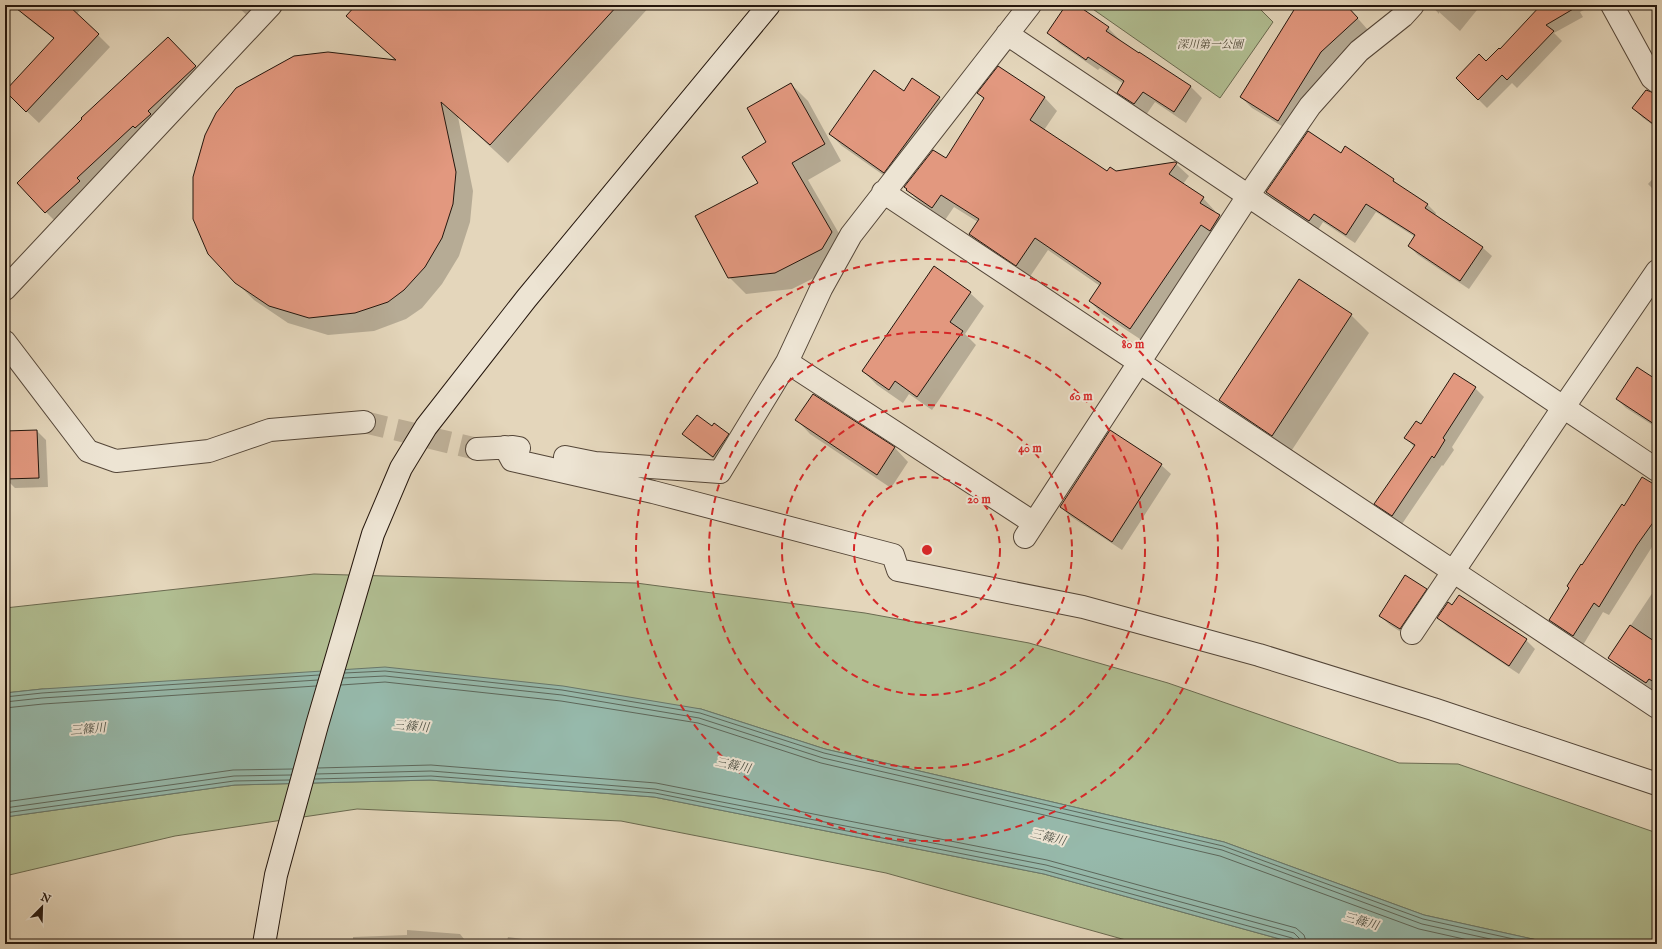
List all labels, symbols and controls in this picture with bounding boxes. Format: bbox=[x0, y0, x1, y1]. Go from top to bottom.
park label: 深川第一公園 bbox=[1177, 38, 1245, 52]
text: 80 m bbox=[1122, 337, 1145, 352]
text: 60 m bbox=[1070, 389, 1093, 404]
text: 40 m bbox=[1018, 441, 1043, 456]
text: 20 m bbox=[967, 492, 991, 507]
centre of rings bbox=[920, 543, 934, 557]
water label: 三篠川 bbox=[392, 717, 432, 736]
water label: 三篠川 bbox=[69, 720, 109, 739]
water label: 三篠川 bbox=[714, 754, 754, 777]
water label: 三篠川 bbox=[1029, 826, 1069, 850]
north arrow bbox=[22, 887, 62, 927]
text: N bbox=[37, 890, 53, 907]
water label: 三篠川 bbox=[1341, 909, 1382, 934]

